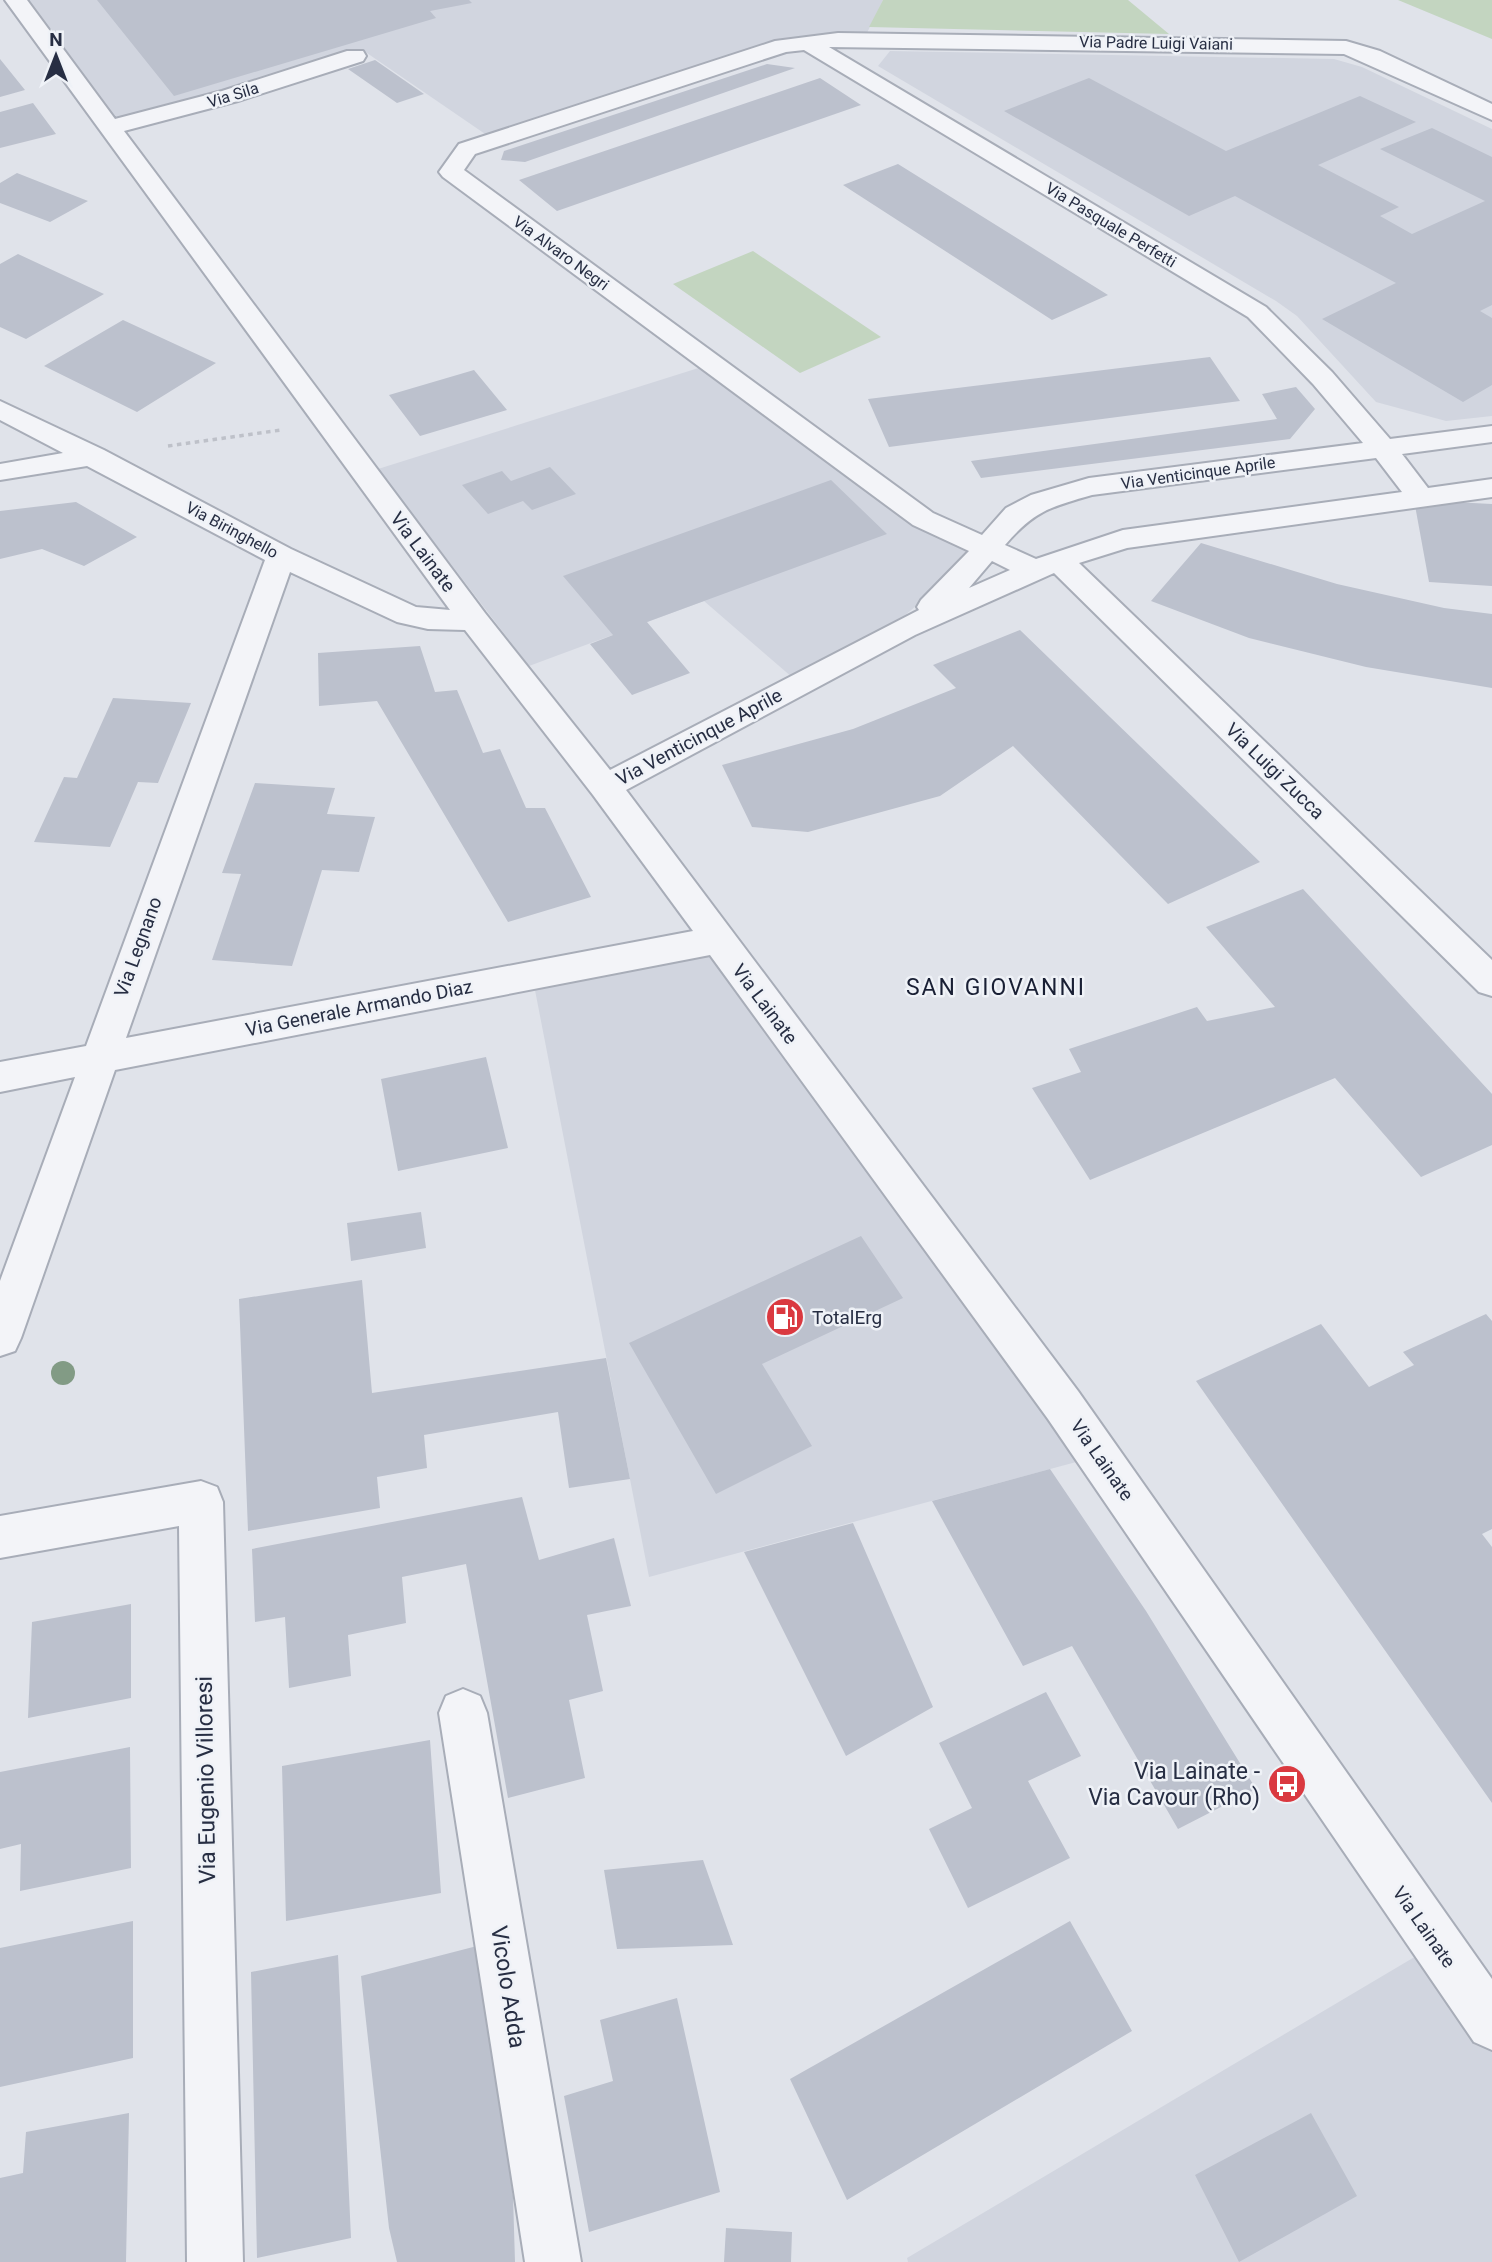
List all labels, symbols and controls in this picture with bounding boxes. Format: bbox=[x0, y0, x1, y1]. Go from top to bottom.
north arrow bbox=[21, 21, 91, 91]
text: N bbox=[49, 28, 63, 51]
street label: Via Padre Luigi Vaiani bbox=[1079, 32, 1233, 54]
street label: Via Sila bbox=[205, 78, 261, 112]
street label: Via Pasquale Perfetti bbox=[1042, 179, 1180, 271]
street label: Via Alvaro Negri bbox=[509, 212, 613, 294]
street label: Via Venticinque Aprile bbox=[1120, 453, 1276, 493]
street label: Via Biringhello bbox=[183, 498, 281, 562]
street label: Via Lainate bbox=[386, 508, 460, 596]
street label: Via Venticinque Aprile bbox=[612, 683, 786, 791]
street label: Via Luigi Zucca bbox=[1221, 718, 1329, 824]
street label: Via Legnano bbox=[109, 894, 167, 1000]
street label: Via Lainate bbox=[728, 960, 802, 1048]
district label: SAN GIOVANNI bbox=[906, 974, 1086, 1001]
street label: Via Generale Armando Diaz bbox=[244, 975, 474, 1041]
fuel station icon: TotalErg bbox=[764, 1296, 806, 1338]
place label: TotalErg bbox=[812, 1306, 882, 1329]
street label: Via Lainate bbox=[1066, 1415, 1138, 1505]
street label: Via Eugenio Villoresi bbox=[191, 1676, 221, 1884]
place label: Via Lainate - Via Cavour (Rho) bbox=[1088, 1758, 1260, 1811]
bus stop icon: Via Lainate - Via Cavour (Rho) bbox=[1266, 1763, 1308, 1805]
street label: Via Lainate bbox=[1388, 1882, 1460, 1972]
street label: Vicolo Adda bbox=[485, 1924, 531, 2050]

